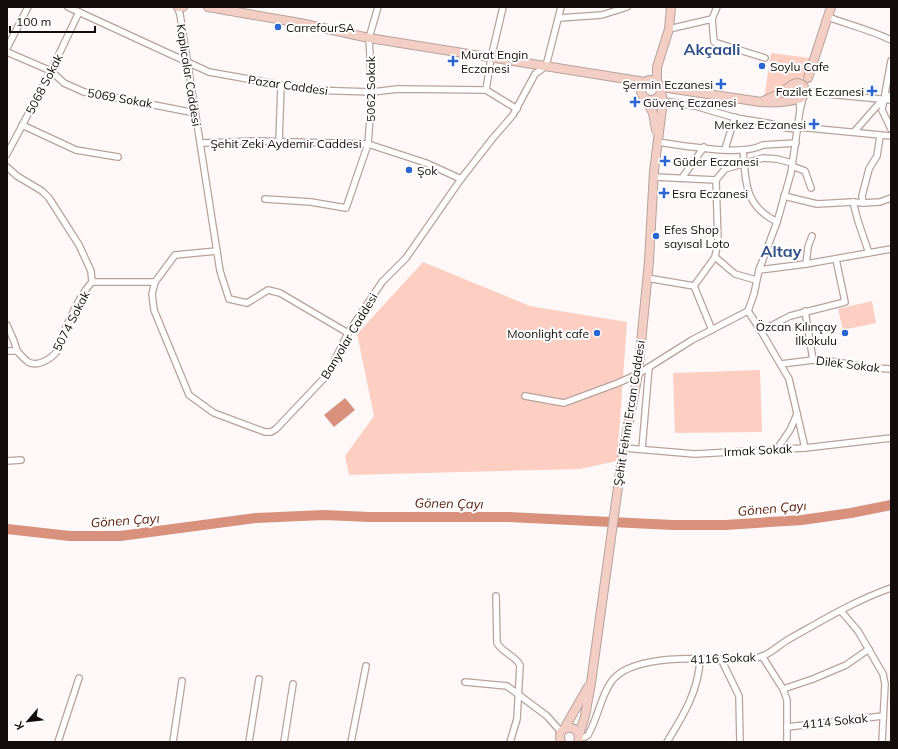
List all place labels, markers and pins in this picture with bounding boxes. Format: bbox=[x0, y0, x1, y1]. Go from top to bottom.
place label: CarrefourSA bbox=[286, 20, 355, 35]
marker: CarrefourSA bbox=[273, 22, 283, 32]
place label: Murat Engin Eczanesi bbox=[461, 47, 528, 76]
marker: Murat Engin Eczanesi bbox=[448, 56, 458, 66]
place label: Soylu Cafe bbox=[770, 59, 829, 74]
marker: Soylu Cafe bbox=[757, 61, 767, 71]
place label: Şermin Eczanesi bbox=[622, 77, 713, 92]
marker: Şermin Eczanesi bbox=[716, 79, 726, 89]
place label: Fazilet Eczanesi bbox=[776, 84, 864, 99]
marker: Fazilet Eczanesi bbox=[867, 86, 877, 96]
place label: Güvenç Eczanesi bbox=[643, 95, 736, 110]
marker: Güvenç Eczanesi bbox=[630, 97, 640, 107]
place label: Merkez Eczanesi bbox=[714, 117, 806, 132]
marker: Merkez Eczanesi bbox=[809, 119, 819, 129]
place label: Güder Eczanesi bbox=[673, 154, 759, 169]
marker: Güder Eczanesi bbox=[660, 156, 670, 166]
place label: Şok bbox=[417, 163, 438, 178]
marker: Şok bbox=[404, 165, 414, 175]
place label: Esra Eczanesi bbox=[672, 186, 748, 201]
marker: Esra Eczanesi bbox=[659, 188, 669, 198]
place label: Efes Shop sayısal Loto bbox=[664, 222, 730, 251]
marker: Efes Shop sayısal Loto bbox=[651, 231, 661, 241]
place label: Özcan Kılınçay İlkokulu bbox=[756, 319, 838, 348]
place label: Moonlight cafe bbox=[507, 326, 589, 341]
marker: Moonlight cafe bbox=[592, 328, 602, 338]
marker: Özcan Kılınçay İlkokulu bbox=[840, 328, 850, 338]

